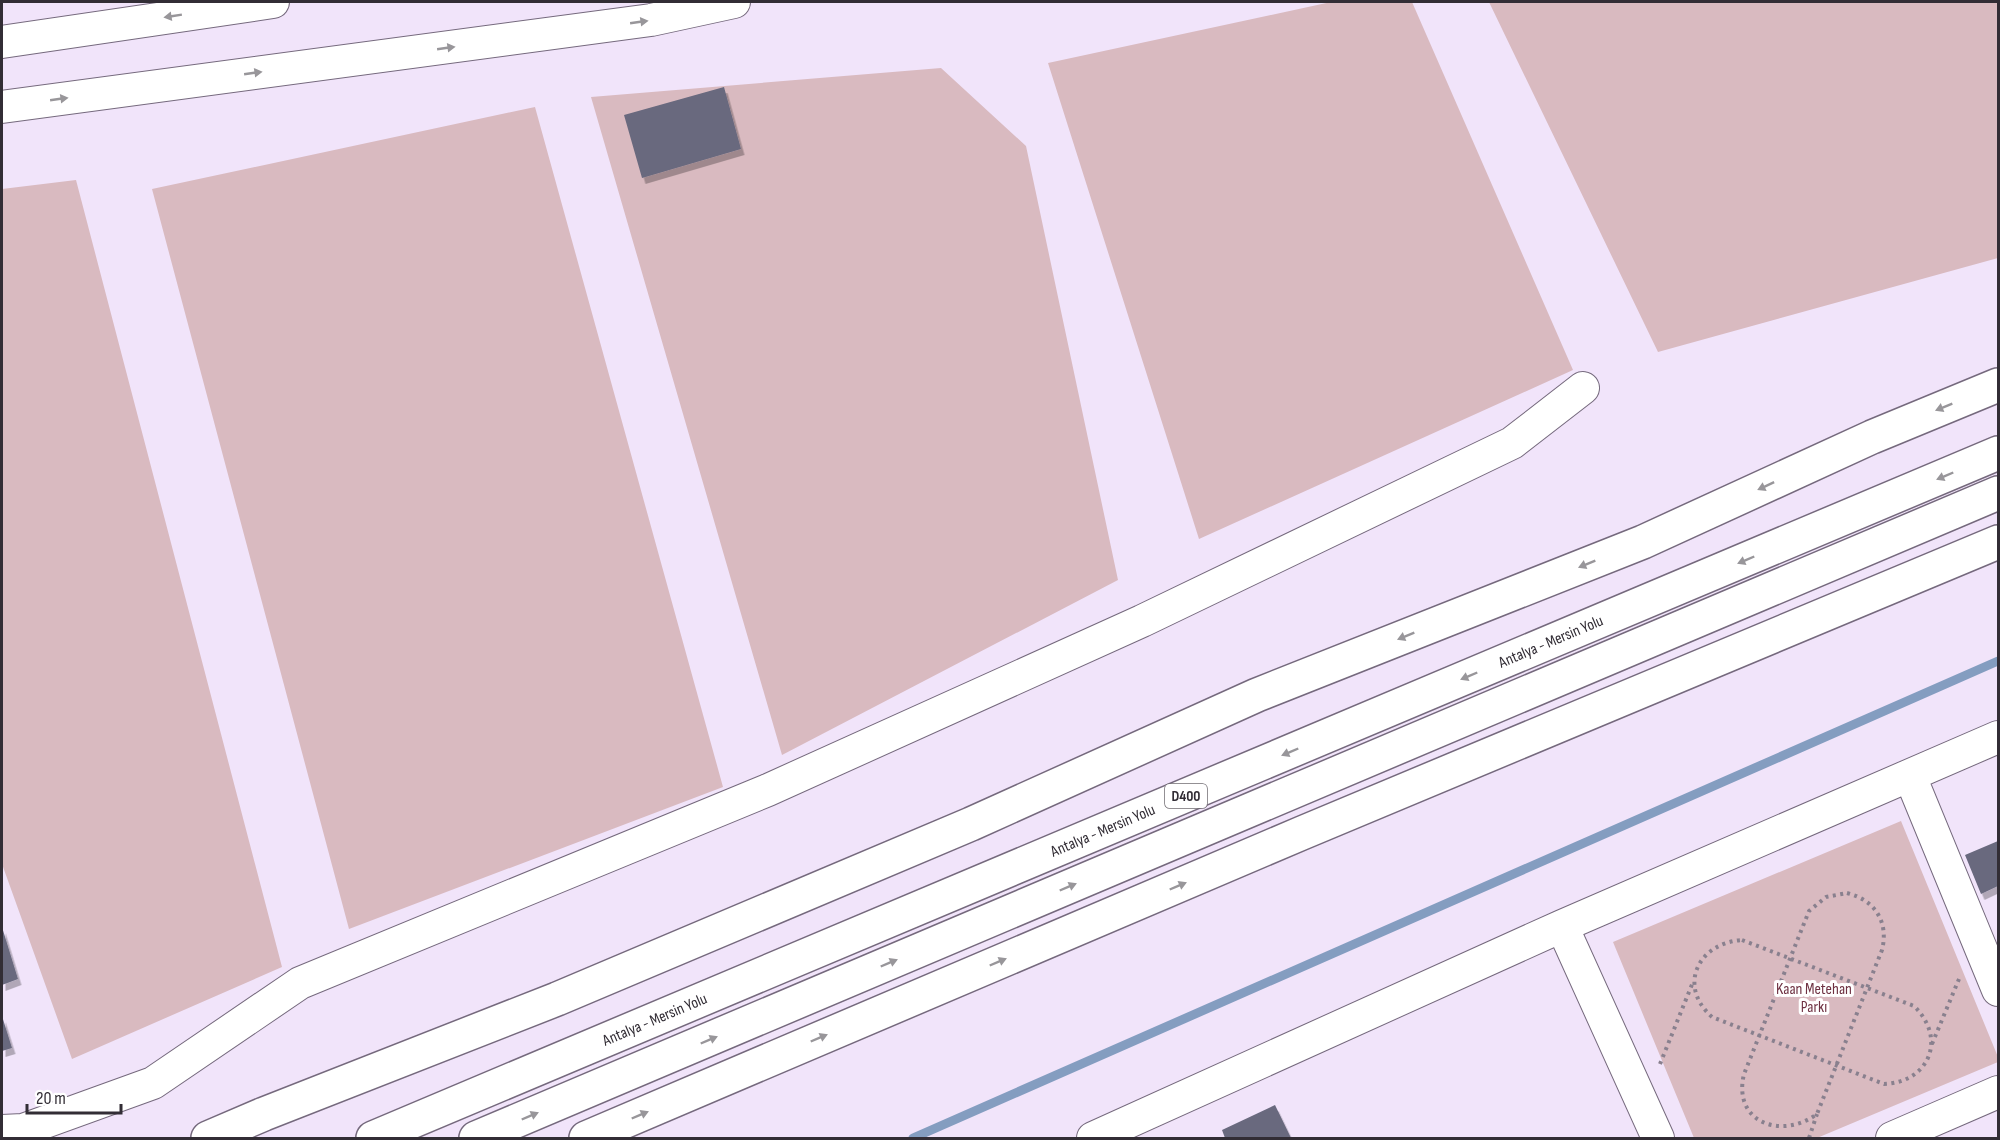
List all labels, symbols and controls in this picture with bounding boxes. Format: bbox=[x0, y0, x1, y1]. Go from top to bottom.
one-way arrow bbox=[164, 12, 183, 21]
one-way arrow bbox=[630, 17, 649, 26]
one-way arrow bbox=[437, 43, 456, 52]
one-way arrow bbox=[243, 69, 262, 78]
one-way arrow bbox=[50, 95, 69, 104]
one-way arrow bbox=[1935, 402, 1953, 412]
one-way arrow bbox=[1936, 471, 1953, 480]
one-way arrow bbox=[1757, 481, 1774, 490]
one-way arrow bbox=[1736, 555, 1754, 565]
one-way arrow bbox=[1578, 559, 1596, 569]
street label: Antalya - Mersin Yolu bbox=[1495, 611, 1606, 673]
one-way arrow bbox=[1397, 632, 1415, 641]
one-way arrow bbox=[1460, 671, 1478, 681]
one-way arrow bbox=[1280, 747, 1298, 757]
road number: D400 bbox=[1165, 784, 1207, 808]
street label: Antalya - Mersin Yolu bbox=[1047, 800, 1158, 862]
one-way arrow bbox=[1169, 880, 1187, 890]
one-way arrow bbox=[1060, 882, 1078, 892]
one-way arrow bbox=[990, 957, 1008, 967]
one-way arrow bbox=[880, 958, 898, 968]
park label: Kaan Metehan Parkı bbox=[1776, 980, 1852, 1017]
street label: Antalya - Mersin Yolu bbox=[599, 989, 710, 1051]
one-way arrow bbox=[810, 1033, 828, 1042]
one-way arrow bbox=[700, 1034, 718, 1044]
scale bar bbox=[27, 1077, 122, 1115]
text: 20 m bbox=[36, 1088, 66, 1109]
one-way arrow bbox=[631, 1110, 649, 1120]
one-way arrow bbox=[521, 1111, 539, 1121]

